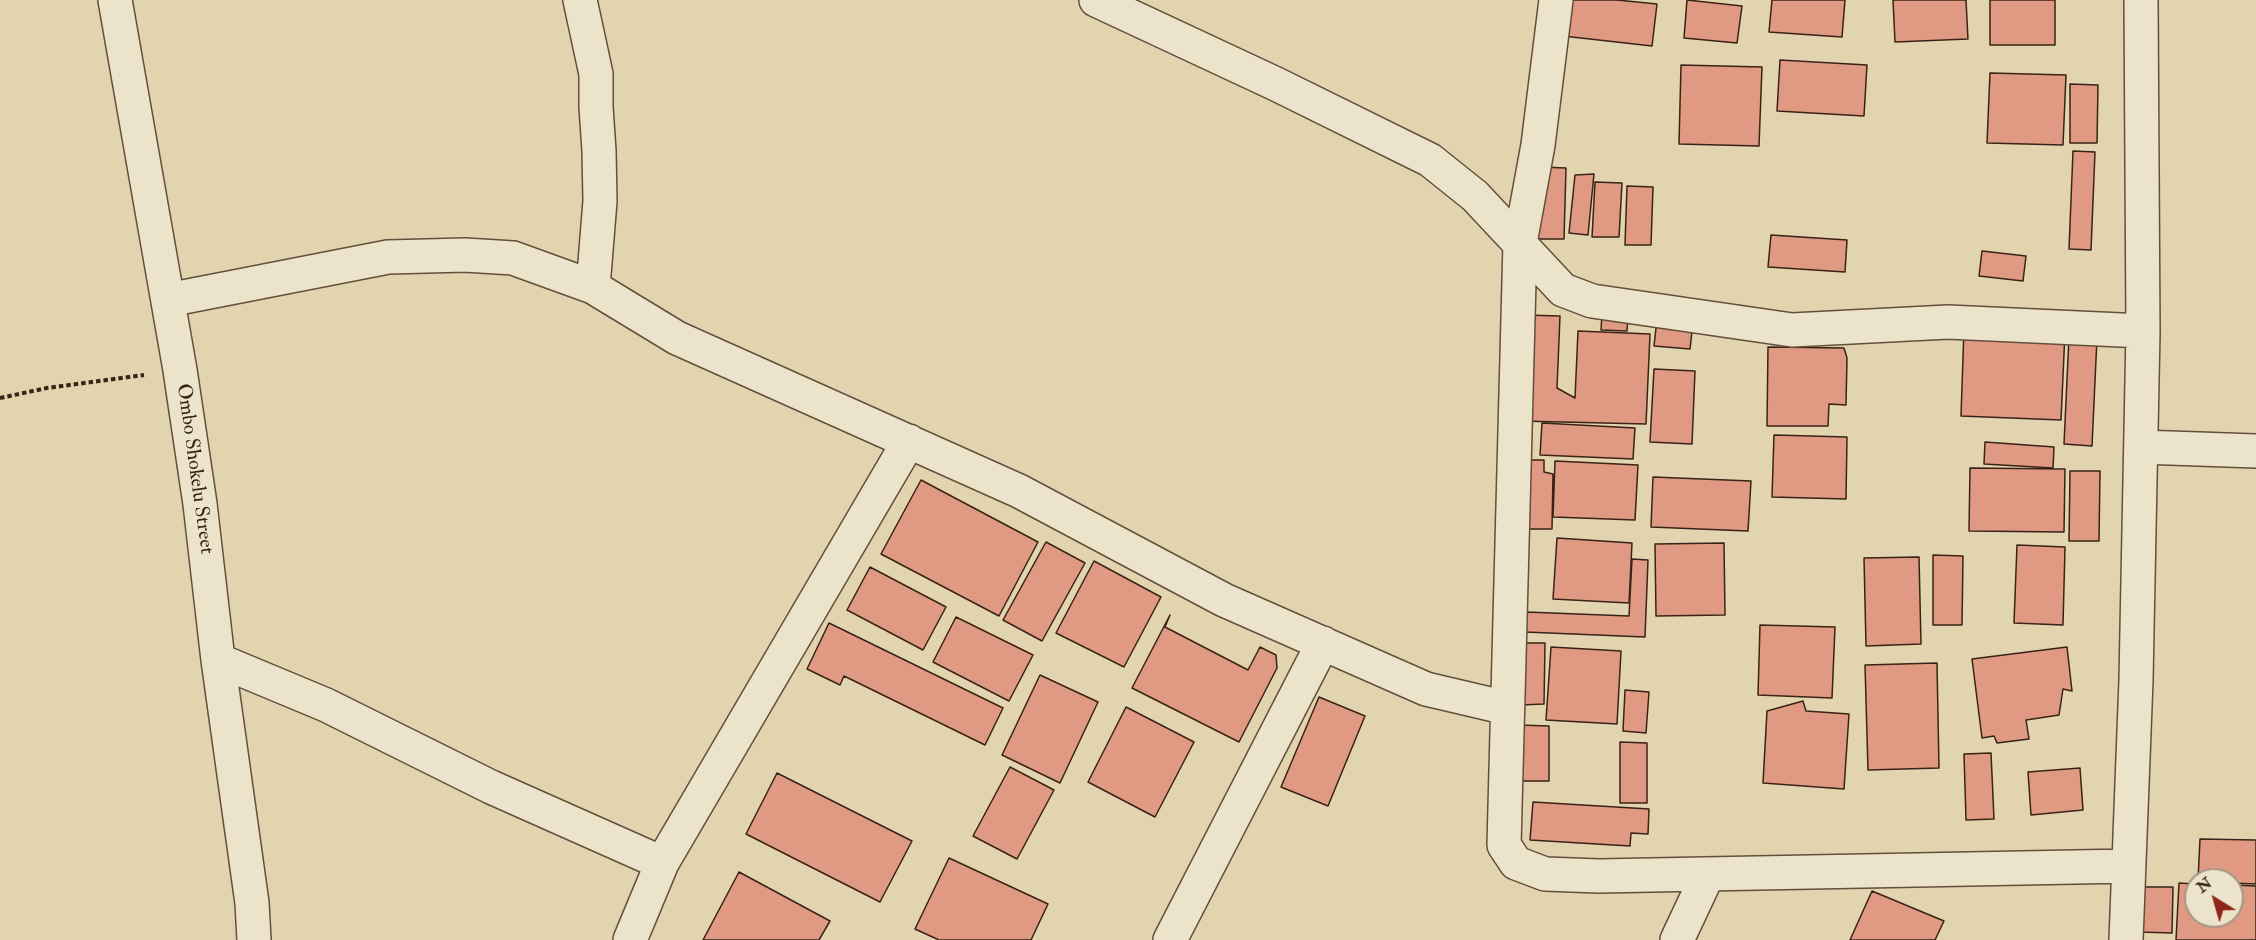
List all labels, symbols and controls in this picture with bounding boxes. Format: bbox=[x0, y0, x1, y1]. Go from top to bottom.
street label: Ombo Shokelu Street bbox=[170, 382, 218, 556]
north arrow bbox=[2184, 868, 2244, 928]
text: N bbox=[2193, 873, 2216, 898]

